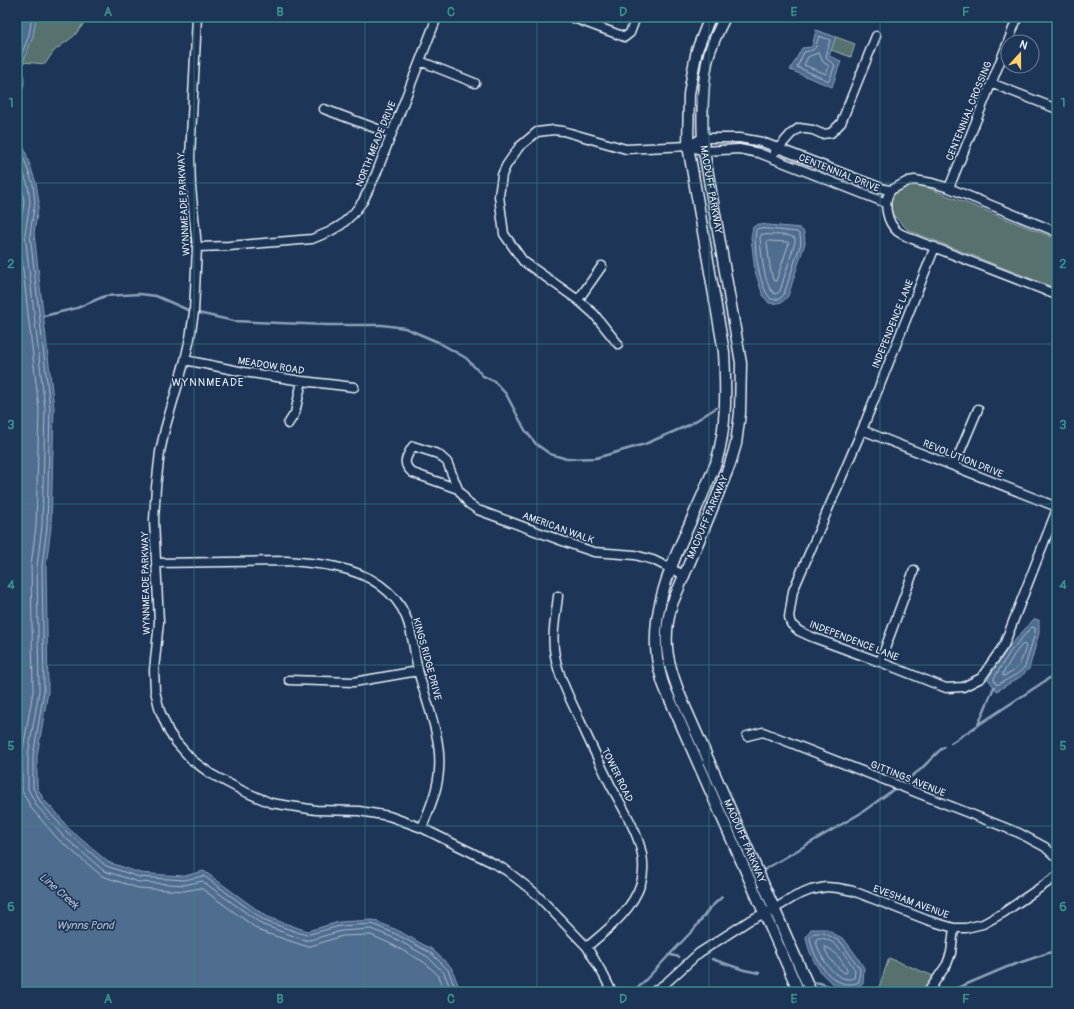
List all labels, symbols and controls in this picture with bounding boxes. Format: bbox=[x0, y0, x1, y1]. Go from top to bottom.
text: A bbox=[104, 4, 113, 20]
text: B bbox=[276, 4, 284, 20]
text: C bbox=[447, 4, 455, 20]
text: D bbox=[619, 4, 627, 20]
text: E bbox=[791, 4, 798, 20]
text: F bbox=[962, 4, 970, 20]
north arrow bbox=[1000, 34, 1040, 74]
text: N bbox=[1018, 38, 1030, 53]
street label: CENTENNIAL CROSSING bbox=[944, 59, 995, 162]
text: 1 bbox=[8, 95, 14, 111]
text: 1 bbox=[1060, 95, 1066, 111]
street label: NORTH MEADE DRIVE bbox=[353, 99, 399, 189]
street label: MACDUFF PARKWAY bbox=[697, 145, 724, 235]
street label: CENTENNIAL DRIVE bbox=[797, 151, 881, 195]
street label: WYNNMEADE PARKWAY bbox=[175, 152, 193, 256]
text: 2 bbox=[7, 256, 15, 272]
text: 2 bbox=[1059, 256, 1067, 272]
street label: INDEPENDENCE LANE bbox=[870, 278, 916, 370]
street label: MEADOW ROAD bbox=[237, 355, 305, 377]
district label: WYNNMEADE bbox=[171, 376, 245, 389]
text: 3 bbox=[7, 417, 15, 433]
text: 3 bbox=[1059, 417, 1067, 433]
street label: REVOLUTION DRIVE bbox=[921, 437, 1005, 481]
street label: MACDUFF PARKWAY bbox=[685, 473, 731, 561]
street label: AMERICAN WALK bbox=[521, 510, 595, 546]
street label: WYNNMEADE PARKWAY bbox=[139, 531, 153, 635]
text: 4 bbox=[7, 577, 15, 593]
text: 4 bbox=[1059, 577, 1067, 593]
street label: KINGS RIDGE DRIVE bbox=[410, 616, 444, 702]
street label: INDEPENDENCE LANE bbox=[808, 618, 900, 664]
text: 5 bbox=[7, 738, 15, 754]
text: 5 bbox=[1059, 738, 1067, 754]
street label: TOWER ROAD bbox=[599, 746, 635, 804]
street label: GITTINGS AVENUE bbox=[869, 758, 947, 800]
street label: MACDUFF PARKWAY bbox=[721, 798, 768, 885]
water label: Line Creek bbox=[37, 870, 82, 913]
street label: EVESHAM AVENUE bbox=[872, 883, 950, 921]
text: 6 bbox=[7, 899, 15, 915]
text: 6 bbox=[1059, 899, 1067, 915]
water label: Wynns Pond bbox=[56, 919, 115, 932]
text: A bbox=[104, 991, 113, 1007]
text: B bbox=[276, 991, 284, 1007]
text: C bbox=[447, 991, 455, 1007]
text: D bbox=[619, 991, 627, 1007]
text: E bbox=[791, 991, 798, 1007]
text: F bbox=[962, 991, 970, 1007]

